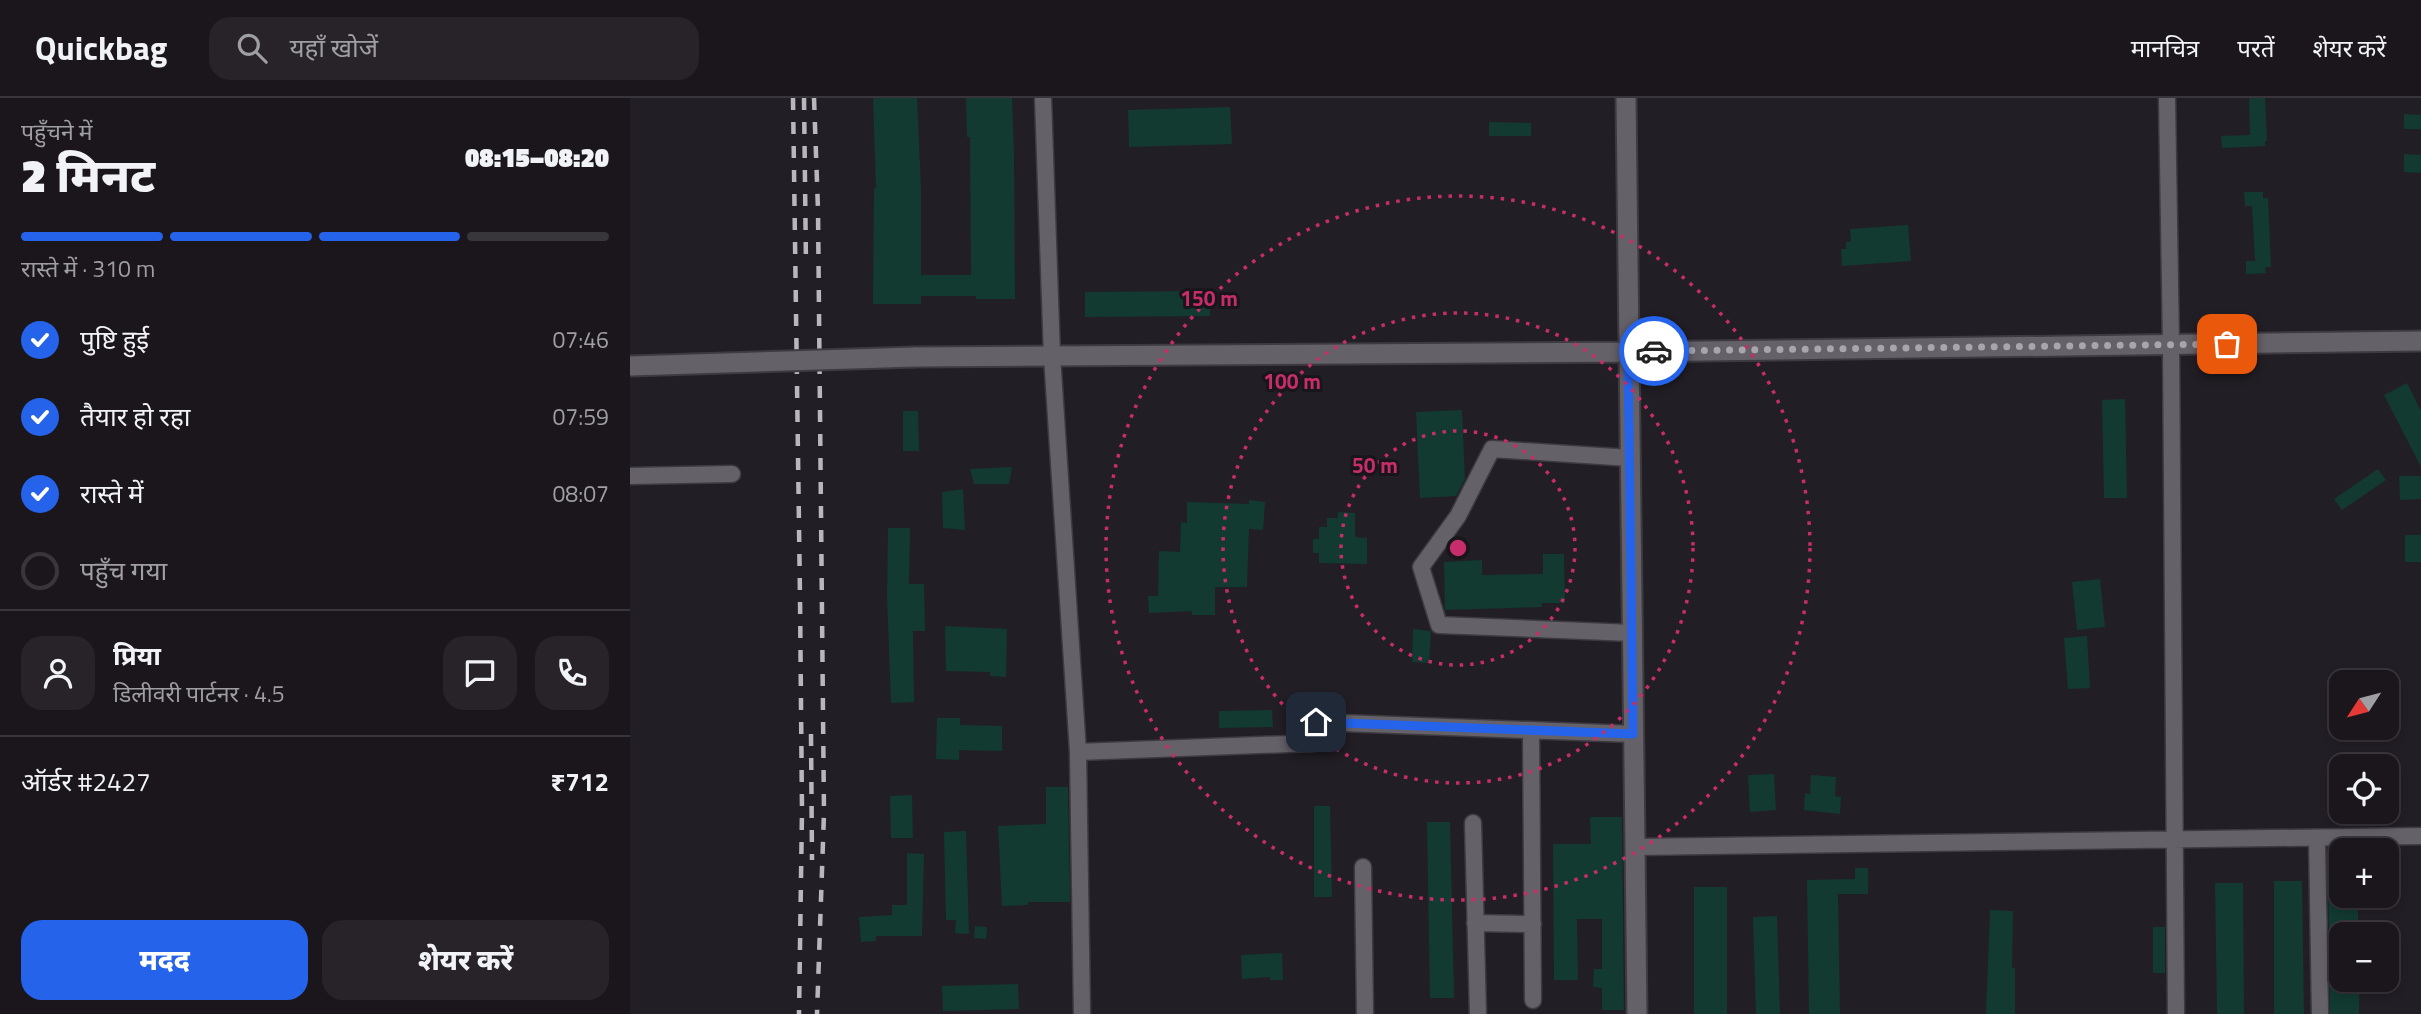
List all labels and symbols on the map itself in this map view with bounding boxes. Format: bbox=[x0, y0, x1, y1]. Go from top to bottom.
text: 150 m bbox=[1180, 282, 1238, 314]
pin bbox=[2197, 314, 2257, 374]
courier bbox=[1619, 316, 1689, 386]
text: 100 m bbox=[1263, 365, 1321, 397]
text: 50 m bbox=[1352, 449, 1398, 481]
centre of rings bbox=[1446, 536, 1470, 560]
north arrow bbox=[2329, 670, 2399, 740]
pin bbox=[1286, 692, 1346, 752]

